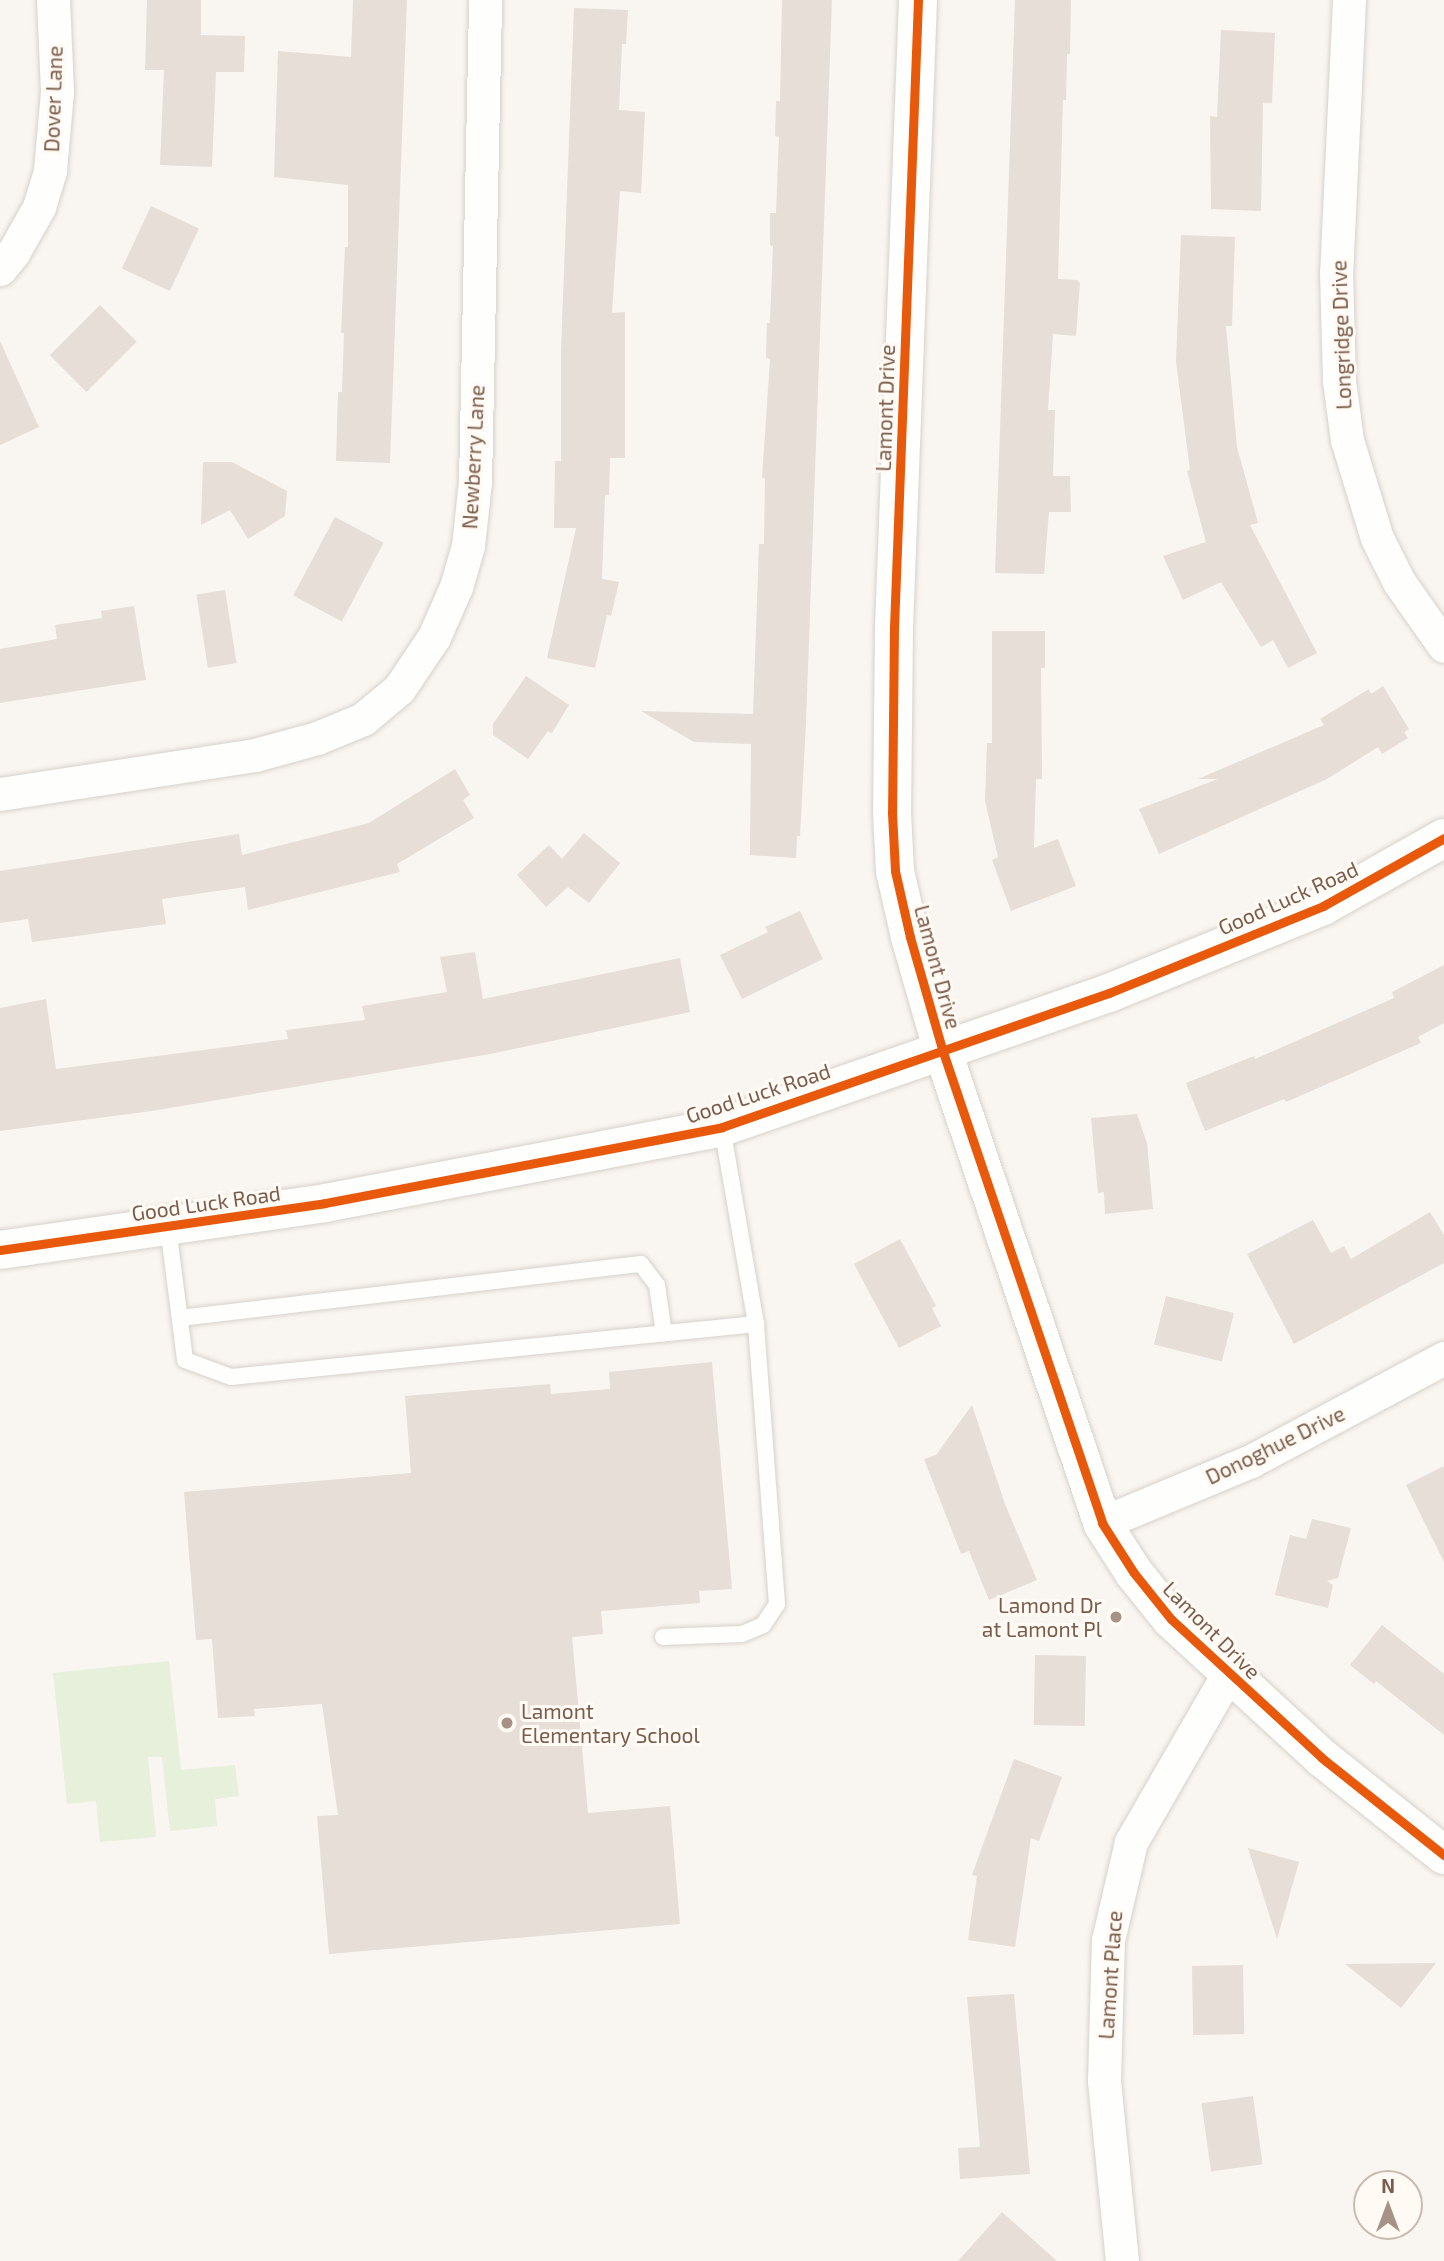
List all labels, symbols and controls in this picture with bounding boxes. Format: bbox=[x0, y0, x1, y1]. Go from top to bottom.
street label: Dover Lane bbox=[39, 45, 67, 153]
street label: Longridge Drive bbox=[1326, 260, 1356, 410]
street label: Lamont Drive bbox=[870, 344, 900, 472]
street label: Newberry Lane bbox=[457, 384, 489, 530]
street label: Good Luck Road bbox=[1214, 856, 1362, 940]
street label: Lamont Drive bbox=[909, 902, 967, 1032]
street label: Good Luck Road bbox=[683, 1058, 833, 1128]
street label: Good Luck Road bbox=[130, 1180, 282, 1226]
street label: Donoghue Drive bbox=[1201, 1400, 1349, 1490]
street label: Lamont Drive bbox=[1158, 1576, 1266, 1684]
place label: Lamond Dr at Lamont Pl bbox=[982, 1592, 1102, 1642]
marker: Lamond Dr at Lamont Pl bbox=[1108, 1609, 1124, 1625]
place label: Lamont Elementary School bbox=[521, 1698, 700, 1748]
marker: Lamont Elementary School bbox=[499, 1715, 515, 1731]
street label: Lamont Place bbox=[1093, 1910, 1127, 2040]
north arrow bbox=[1353, 2170, 1423, 2240]
text: N bbox=[1381, 2174, 1395, 2197]

